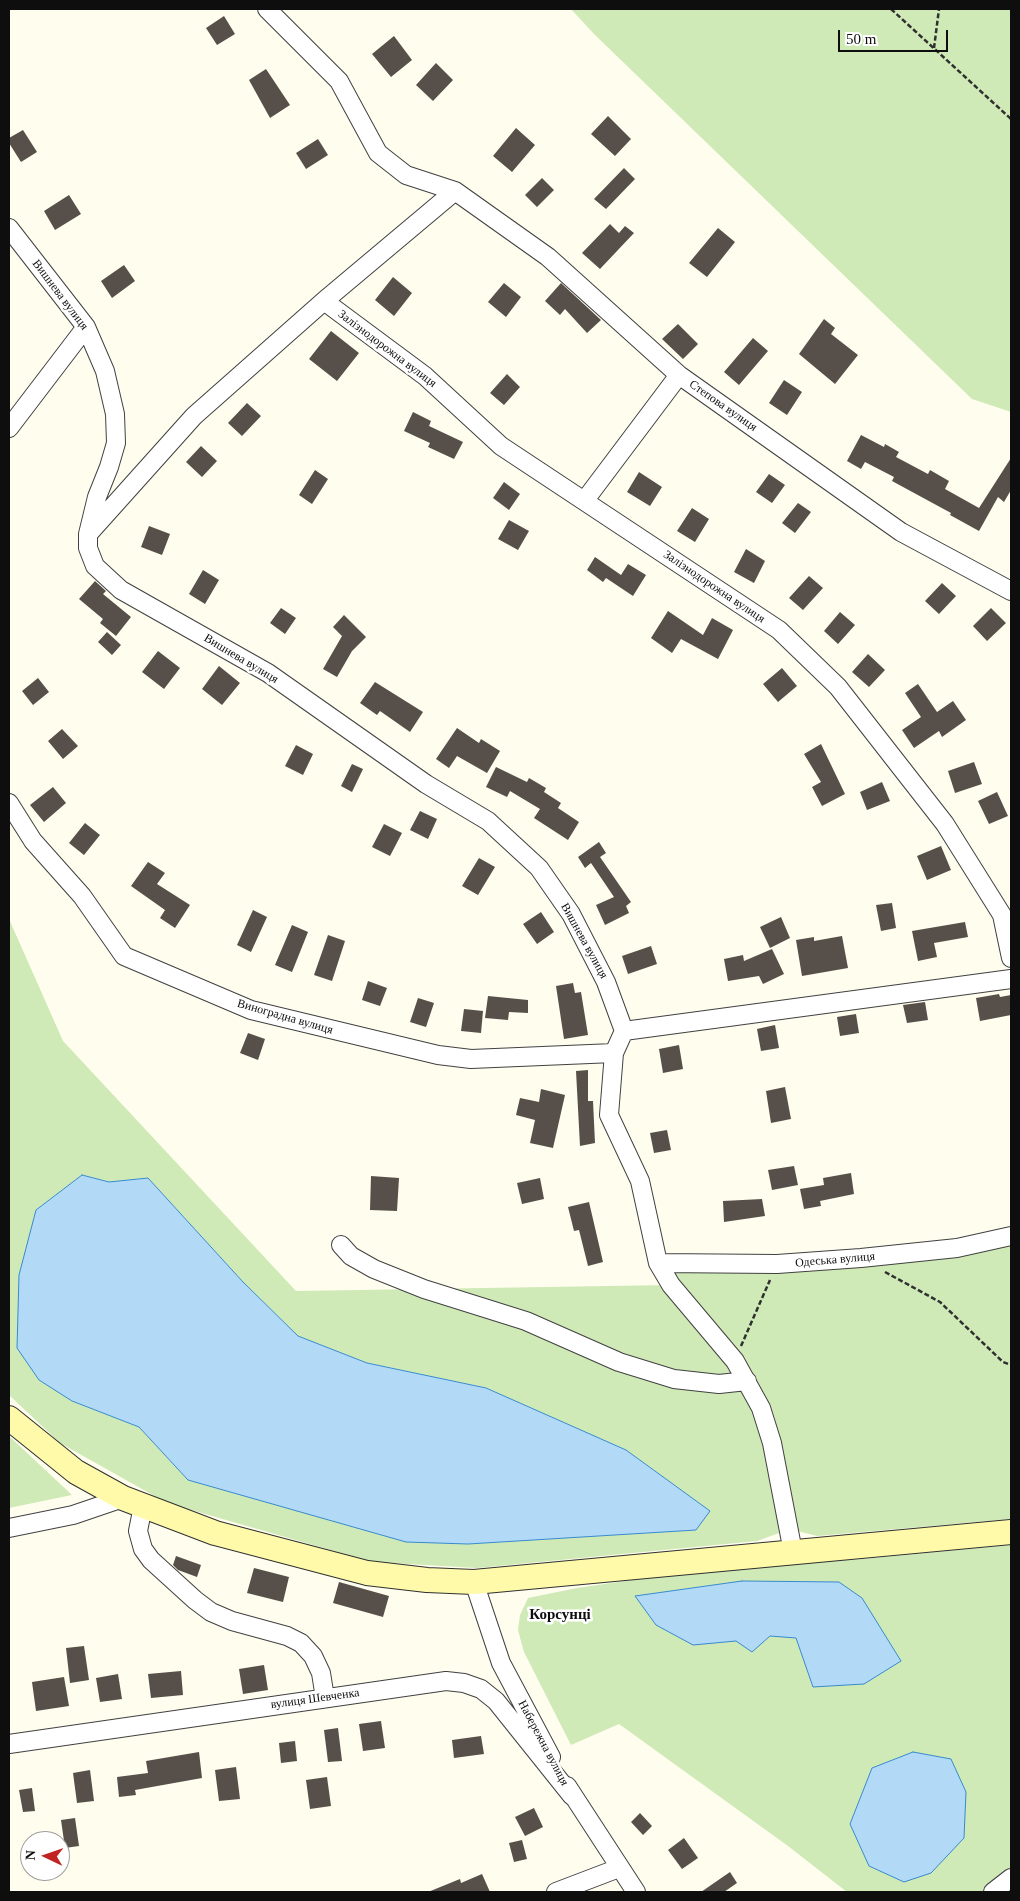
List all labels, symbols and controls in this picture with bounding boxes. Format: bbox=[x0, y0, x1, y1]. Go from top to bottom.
scale bar bbox=[840, 20, 950, 52]
text: 50 m bbox=[846, 31, 876, 47]
street label: Вишнева вулиця bbox=[29, 257, 91, 333]
street label: Залізнодорожна вулиця bbox=[335, 307, 439, 391]
street label: Степова вулиця bbox=[686, 377, 760, 435]
street label: Залізнодорожна вулиця bbox=[660, 548, 768, 626]
street label: Вишнева вулиця bbox=[201, 631, 281, 687]
street label: Вишнева вулиця bbox=[557, 901, 611, 981]
street label: Виноградна вулиця bbox=[235, 996, 335, 1038]
street label: Одеська вулиця bbox=[794, 1249, 876, 1271]
district label: Корсунці bbox=[529, 1606, 591, 1624]
street label: вулиця Шевченка bbox=[270, 1686, 360, 1712]
street label: Набережна вулиця bbox=[514, 1698, 572, 1788]
north arrow bbox=[20, 1831, 70, 1881]
text: N bbox=[23, 1850, 38, 1861]

